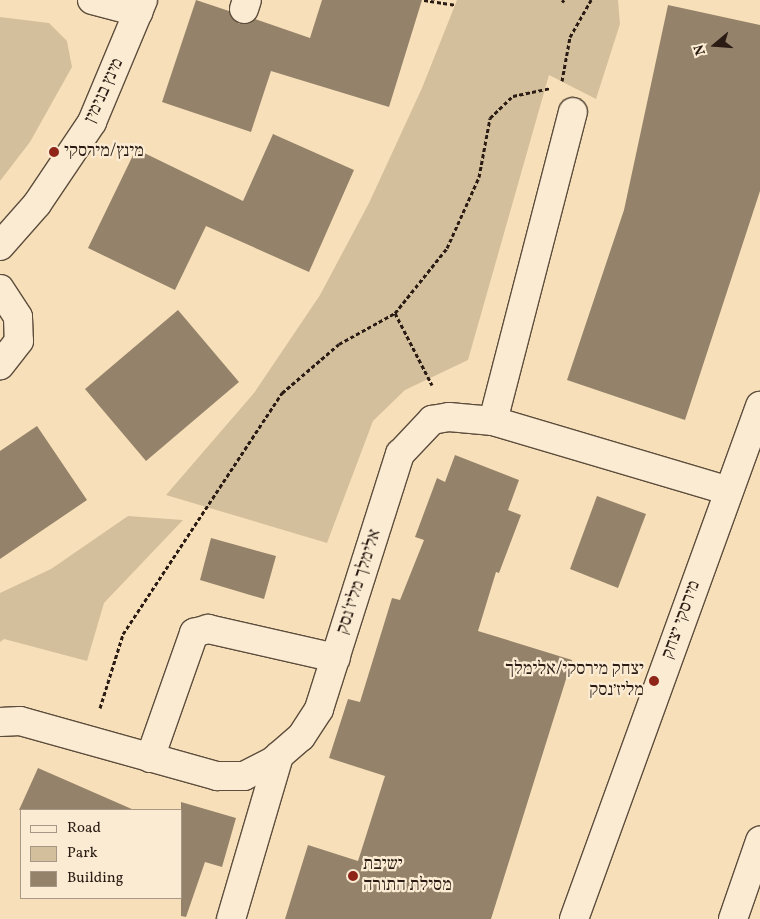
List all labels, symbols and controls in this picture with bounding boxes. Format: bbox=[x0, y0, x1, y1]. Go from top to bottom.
north arrow bbox=[690, 20, 740, 70]
text: N bbox=[690, 42, 711, 58]
street label: מינץ בנימין bbox=[81, 55, 129, 127]
place label: מינץ/מירסקי bbox=[64, 141, 144, 163]
marker: מינץ/מירסקי bbox=[48, 146, 60, 158]
street label: אלימלך מליז'נסק bbox=[333, 527, 387, 637]
street label: מירסקי יצחק bbox=[658, 578, 706, 662]
place label: יצחק מירסקי/אלימלך מליז׳נסק bbox=[505, 660, 644, 702]
marker: יצחק מירסקי/אלימלך מליז׳נסק bbox=[648, 675, 660, 687]
legend bbox=[20, 809, 182, 899]
text: Road bbox=[67, 818, 101, 839]
text: Park bbox=[67, 843, 98, 864]
place label: ישיבת מסילת התורה bbox=[363, 855, 452, 898]
text: Building bbox=[67, 868, 123, 889]
marker: ישיבת מסילת התורה bbox=[347, 870, 359, 882]

